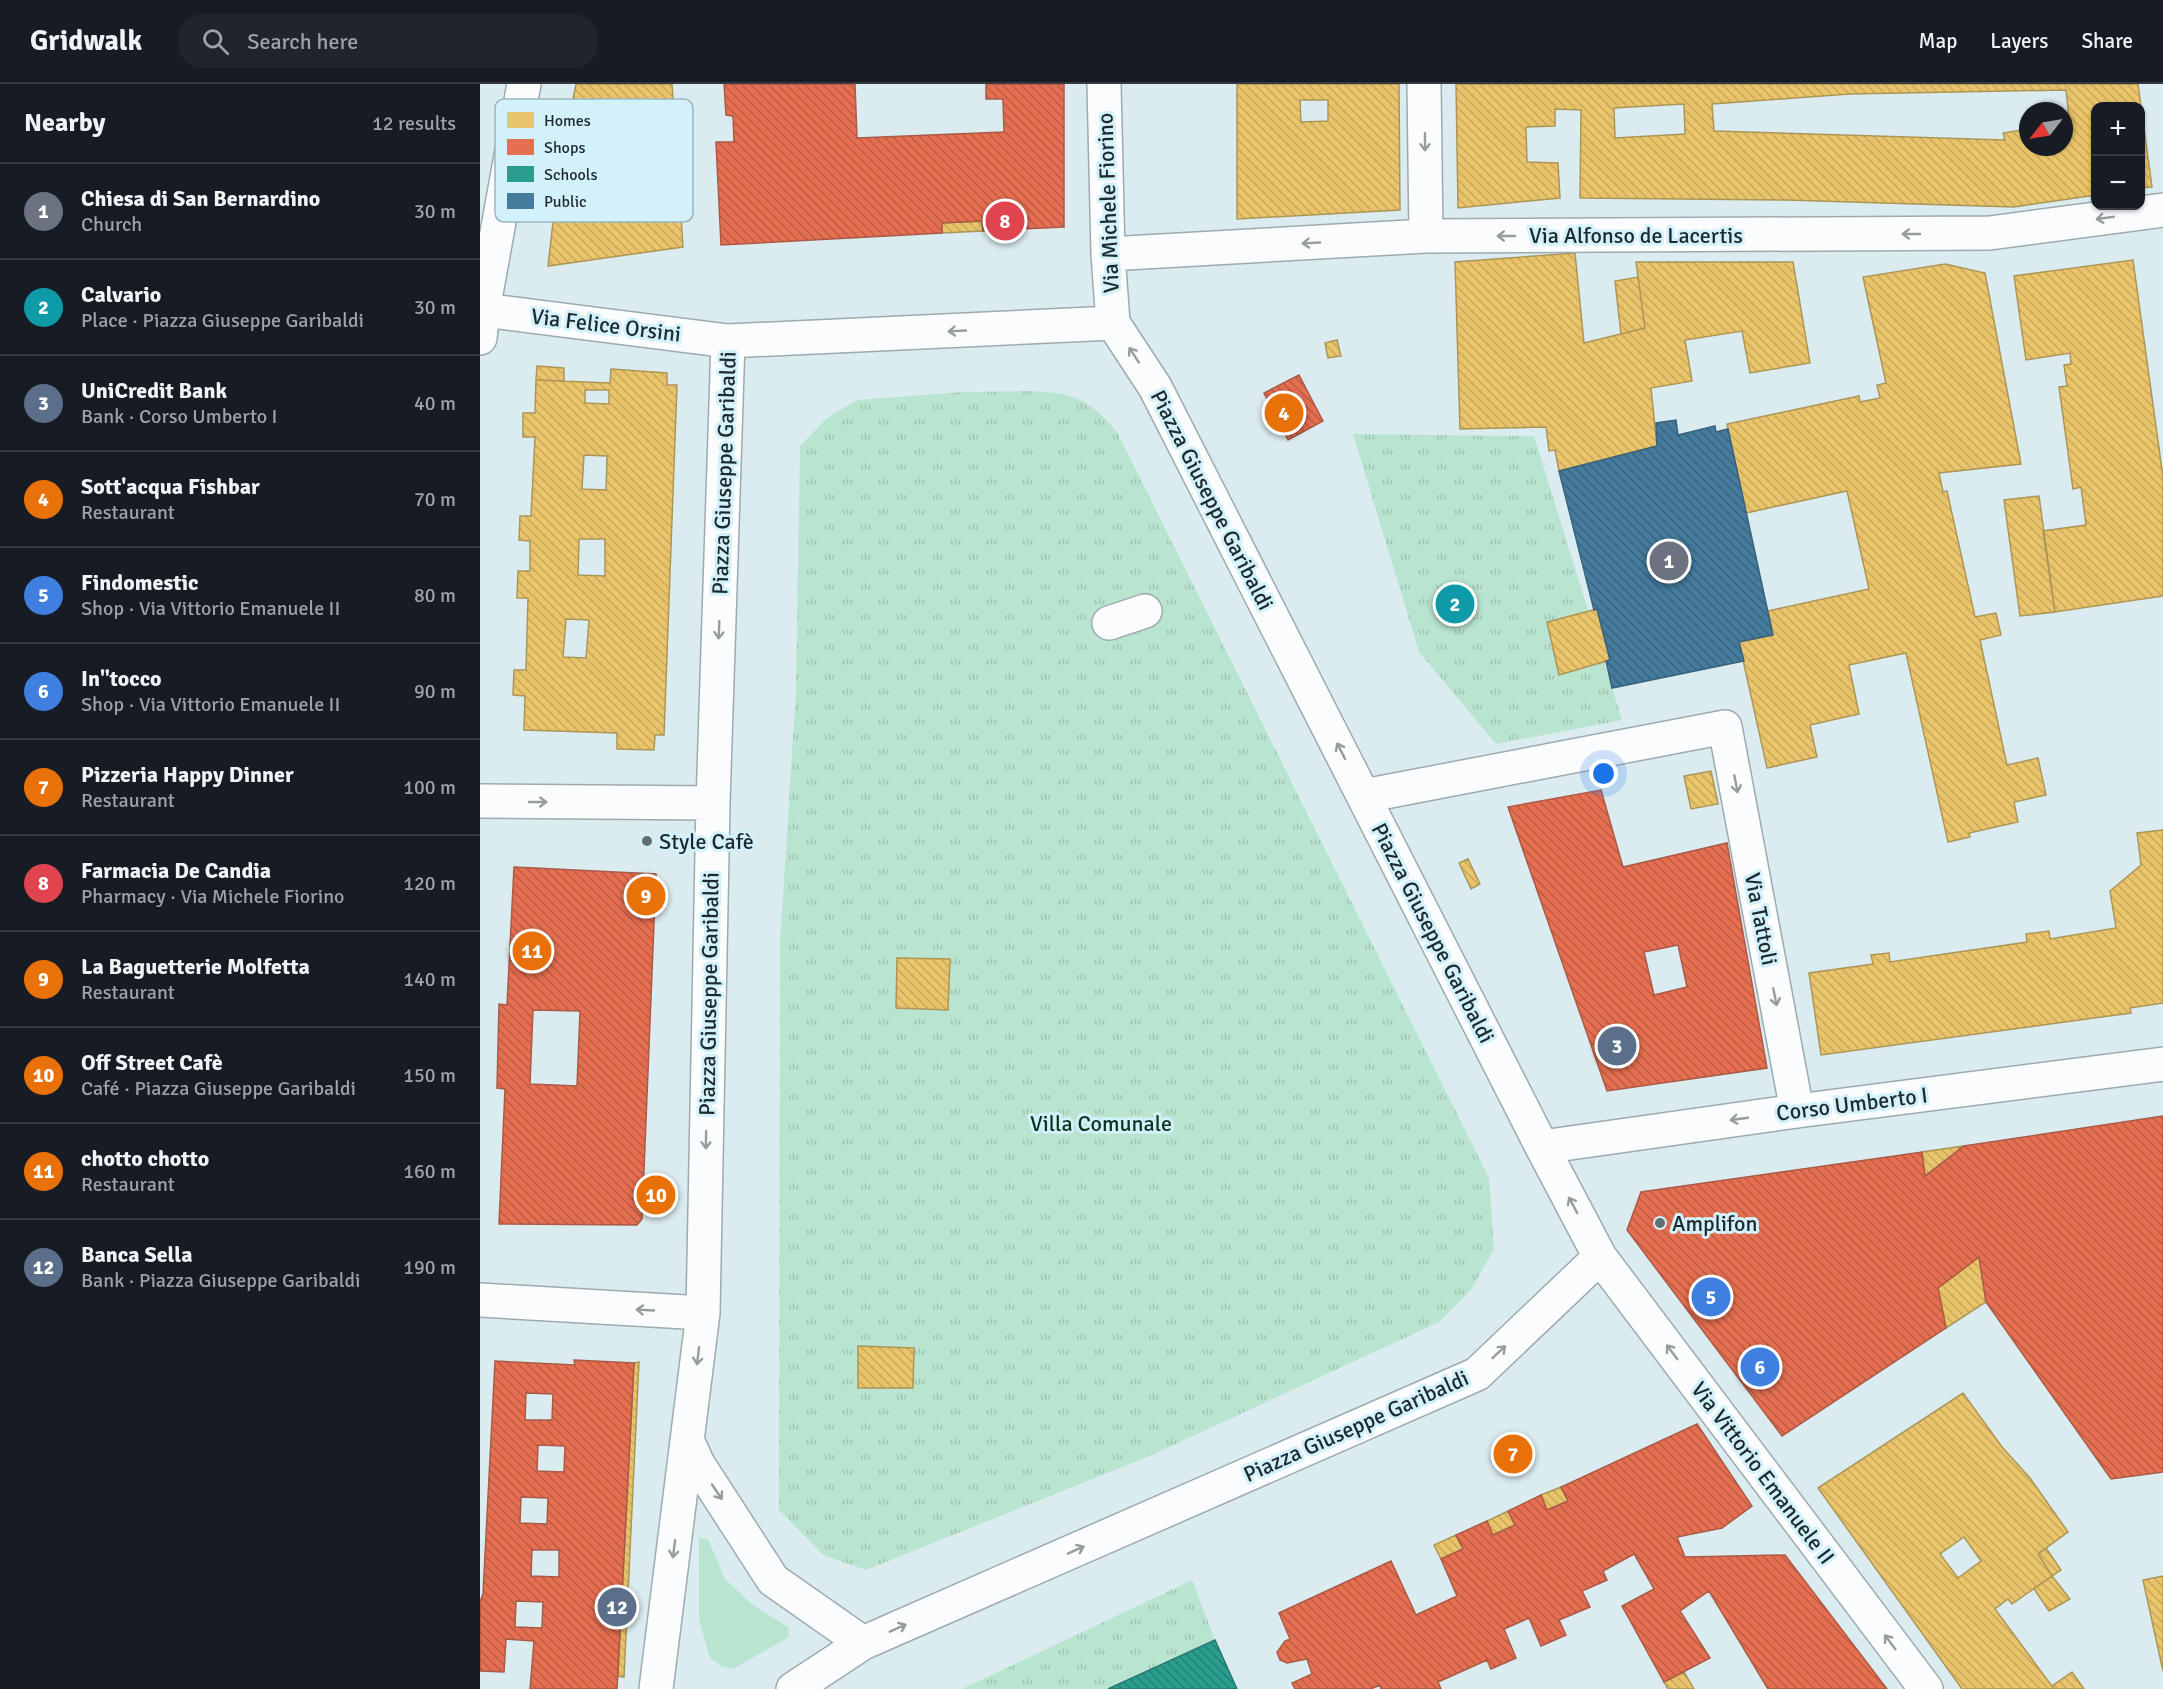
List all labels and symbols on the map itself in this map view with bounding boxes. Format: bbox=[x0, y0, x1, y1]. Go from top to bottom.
legend bbox=[495, 99, 693, 222]
north arrow bbox=[2019, 102, 2073, 156]
text: Homes bbox=[544, 111, 591, 131]
street label: Via Michele Fiorino bbox=[1091, 112, 1125, 294]
one-way arrow bbox=[1419, 132, 1431, 152]
text: Shops bbox=[544, 138, 585, 158]
text: Schools bbox=[544, 165, 597, 185]
text: Public bbox=[544, 192, 587, 212]
pin: 8 bbox=[986, 198, 1024, 244]
one-way arrow bbox=[2096, 213, 2115, 224]
street label: Via Alfonso de Lacertis bbox=[1529, 222, 1743, 249]
one-way arrow bbox=[1902, 228, 1922, 240]
one-way arrow bbox=[1497, 230, 1517, 242]
one-way arrow bbox=[1302, 237, 1322, 248]
street label: Via Felice Orsini bbox=[529, 302, 683, 348]
one-way arrow bbox=[947, 326, 967, 337]
one-way arrow bbox=[1128, 347, 1140, 364]
street label: Piazza Giuseppe Garibaldi bbox=[706, 351, 742, 595]
street label: Piazza Giuseppe Garibaldi bbox=[1145, 385, 1279, 615]
pin: 4 bbox=[1264, 390, 1304, 436]
pin: 1 bbox=[1650, 538, 1688, 584]
pin: 2 bbox=[1436, 582, 1474, 626]
one-way arrow bbox=[713, 620, 724, 640]
one-way arrow bbox=[1335, 743, 1347, 760]
your location bbox=[1589, 759, 1618, 788]
one-way arrow bbox=[1731, 774, 1742, 794]
one-way arrow bbox=[528, 796, 548, 808]
street label: Piazza Giuseppe Garibaldi bbox=[1366, 818, 1500, 1048]
place label: Style Cafè bbox=[659, 828, 754, 855]
marker: Style Cafè bbox=[640, 834, 654, 848]
street label: Via Tattoli bbox=[1739, 870, 1783, 968]
street label: Piazza Giuseppe Garibaldi bbox=[693, 872, 725, 1116]
pin: 9 bbox=[626, 874, 666, 918]
pin: 11 bbox=[512, 928, 552, 974]
one-way arrow bbox=[1770, 986, 1781, 1006]
pin: 3 bbox=[1598, 1024, 1636, 1068]
street label: Corso Umberto I bbox=[1775, 1081, 1929, 1127]
park label: Villa Comunale bbox=[1030, 1110, 1172, 1137]
one-way arrow bbox=[1729, 1113, 1749, 1124]
one-way arrow bbox=[701, 1130, 712, 1150]
pin: 10 bbox=[636, 1172, 675, 1218]
one-way arrow bbox=[1567, 1197, 1578, 1215]
place label: Amplifon bbox=[1672, 1210, 1757, 1237]
marker: Amplifon bbox=[1653, 1216, 1667, 1230]
pin: 5 bbox=[1692, 1274, 1730, 1320]
one-way arrow bbox=[635, 1304, 655, 1315]
pin: 6 bbox=[1740, 1344, 1780, 1390]
one-way arrow bbox=[692, 1345, 703, 1365]
one-way arrow bbox=[1666, 1345, 1678, 1361]
one-way arrow bbox=[1491, 1346, 1506, 1360]
street label: Piazza Giuseppe Garibaldi bbox=[1239, 1364, 1473, 1488]
street label: Via Vittorio Emanuele II bbox=[1686, 1376, 1840, 1570]
pin: 7 bbox=[1494, 1432, 1532, 1476]
one-way arrow bbox=[711, 1483, 723, 1500]
one-way arrow bbox=[668, 1539, 679, 1559]
one-way arrow bbox=[1067, 1543, 1085, 1555]
pin: 12 bbox=[598, 1584, 636, 1630]
one-way arrow bbox=[888, 1622, 906, 1633]
one-way arrow bbox=[1884, 1635, 1897, 1651]

